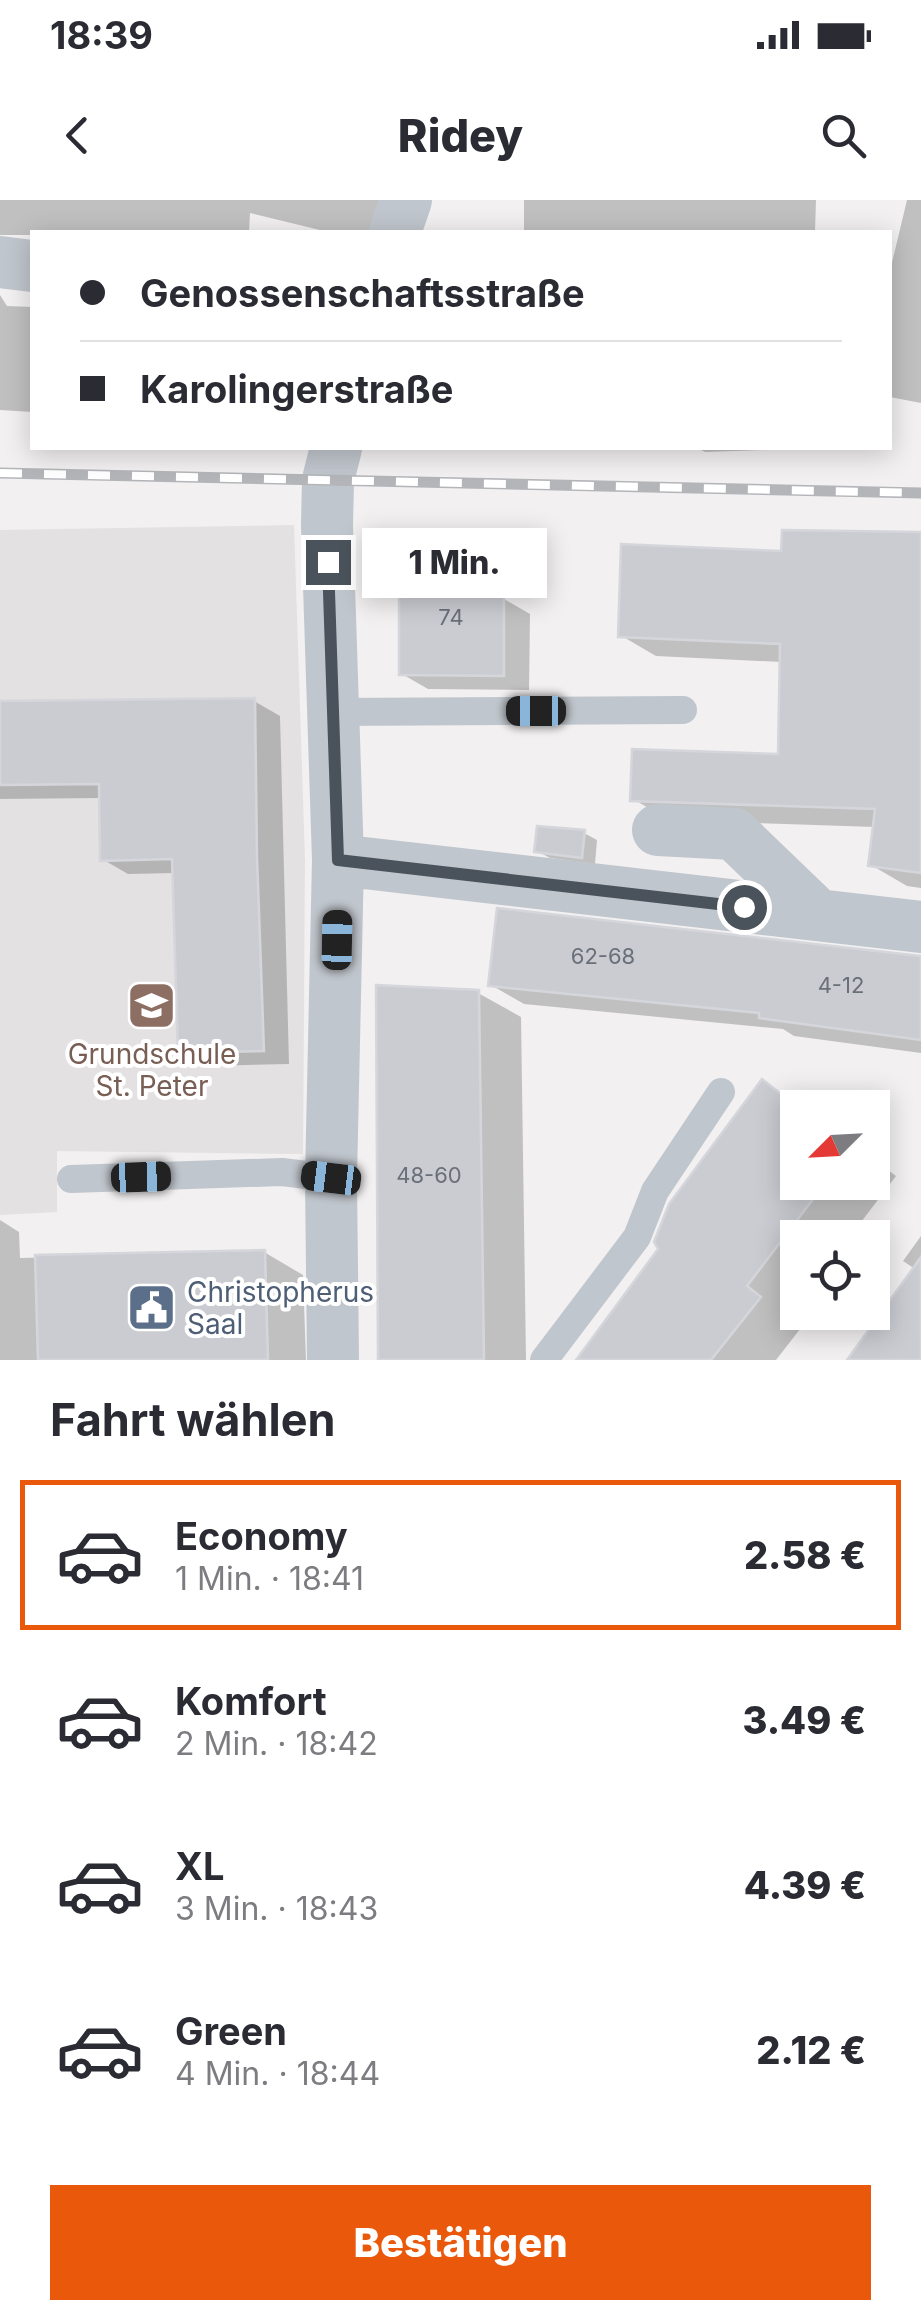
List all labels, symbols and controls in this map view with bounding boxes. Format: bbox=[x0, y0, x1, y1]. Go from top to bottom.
text: 18:39 bbox=[50, 12, 153, 58]
icon: back bbox=[50, 108, 105, 163]
text: Ridey bbox=[398, 108, 523, 163]
icon: search bbox=[816, 108, 871, 163]
text: Genossenschaftsstraße bbox=[140, 270, 585, 316]
text: Karolingerstraße bbox=[140, 366, 453, 412]
callout: 1 Min. bbox=[363, 527, 548, 597]
route end bbox=[306, 540, 351, 585]
text: 1 Min. bbox=[409, 543, 500, 582]
house number: 74 bbox=[438, 604, 464, 630]
car bbox=[506, 696, 566, 726]
route start bbox=[722, 885, 767, 930]
car bbox=[321, 910, 353, 970]
house number: 62-68 bbox=[571, 943, 635, 969]
house number: 4-12 bbox=[818, 972, 864, 998]
school or university icon: Grundschule St. Peter bbox=[126, 980, 178, 1032]
place label: Grundschule St. Peter bbox=[68, 1037, 236, 1103]
north arrow bbox=[780, 1090, 890, 1200]
map controls bbox=[780, 1090, 890, 1330]
car bbox=[299, 1159, 363, 1197]
car bbox=[110, 1161, 172, 1193]
house number: 48-60 bbox=[396, 1162, 462, 1188]
button: locate bbox=[780, 1220, 890, 1330]
place label: Christopherus Saal bbox=[187, 1275, 374, 1341]
public building icon: Christopherus Saal bbox=[126, 1282, 178, 1334]
text: Fahrt wählen bbox=[50, 1392, 335, 1447]
icon: car bbox=[55, 1510, 145, 1600]
text: Economy bbox=[175, 1513, 348, 1559]
text: 2.58 € bbox=[744, 1532, 866, 1578]
text: 1 Min. · 18:41 bbox=[175, 1559, 364, 1598]
icon: car bbox=[55, 1675, 145, 1765]
text: Komfort bbox=[175, 1678, 327, 1724]
text: 3.49 € bbox=[743, 1697, 866, 1743]
text: 2 Min. · 18:42 bbox=[175, 1724, 378, 1763]
icon: car bbox=[55, 1840, 145, 1930]
text: XL bbox=[175, 1843, 225, 1889]
text: 4.39 € bbox=[744, 1862, 866, 1908]
text: 3 Min. · 18:43 bbox=[175, 1889, 378, 1928]
icon: car bbox=[55, 2005, 145, 2095]
text: Green bbox=[175, 2008, 287, 2054]
text: 2.12 € bbox=[756, 2027, 866, 2073]
text: 4 Min. · 18:44 bbox=[175, 2054, 380, 2093]
button: Bestätigen bbox=[50, 2185, 871, 2300]

